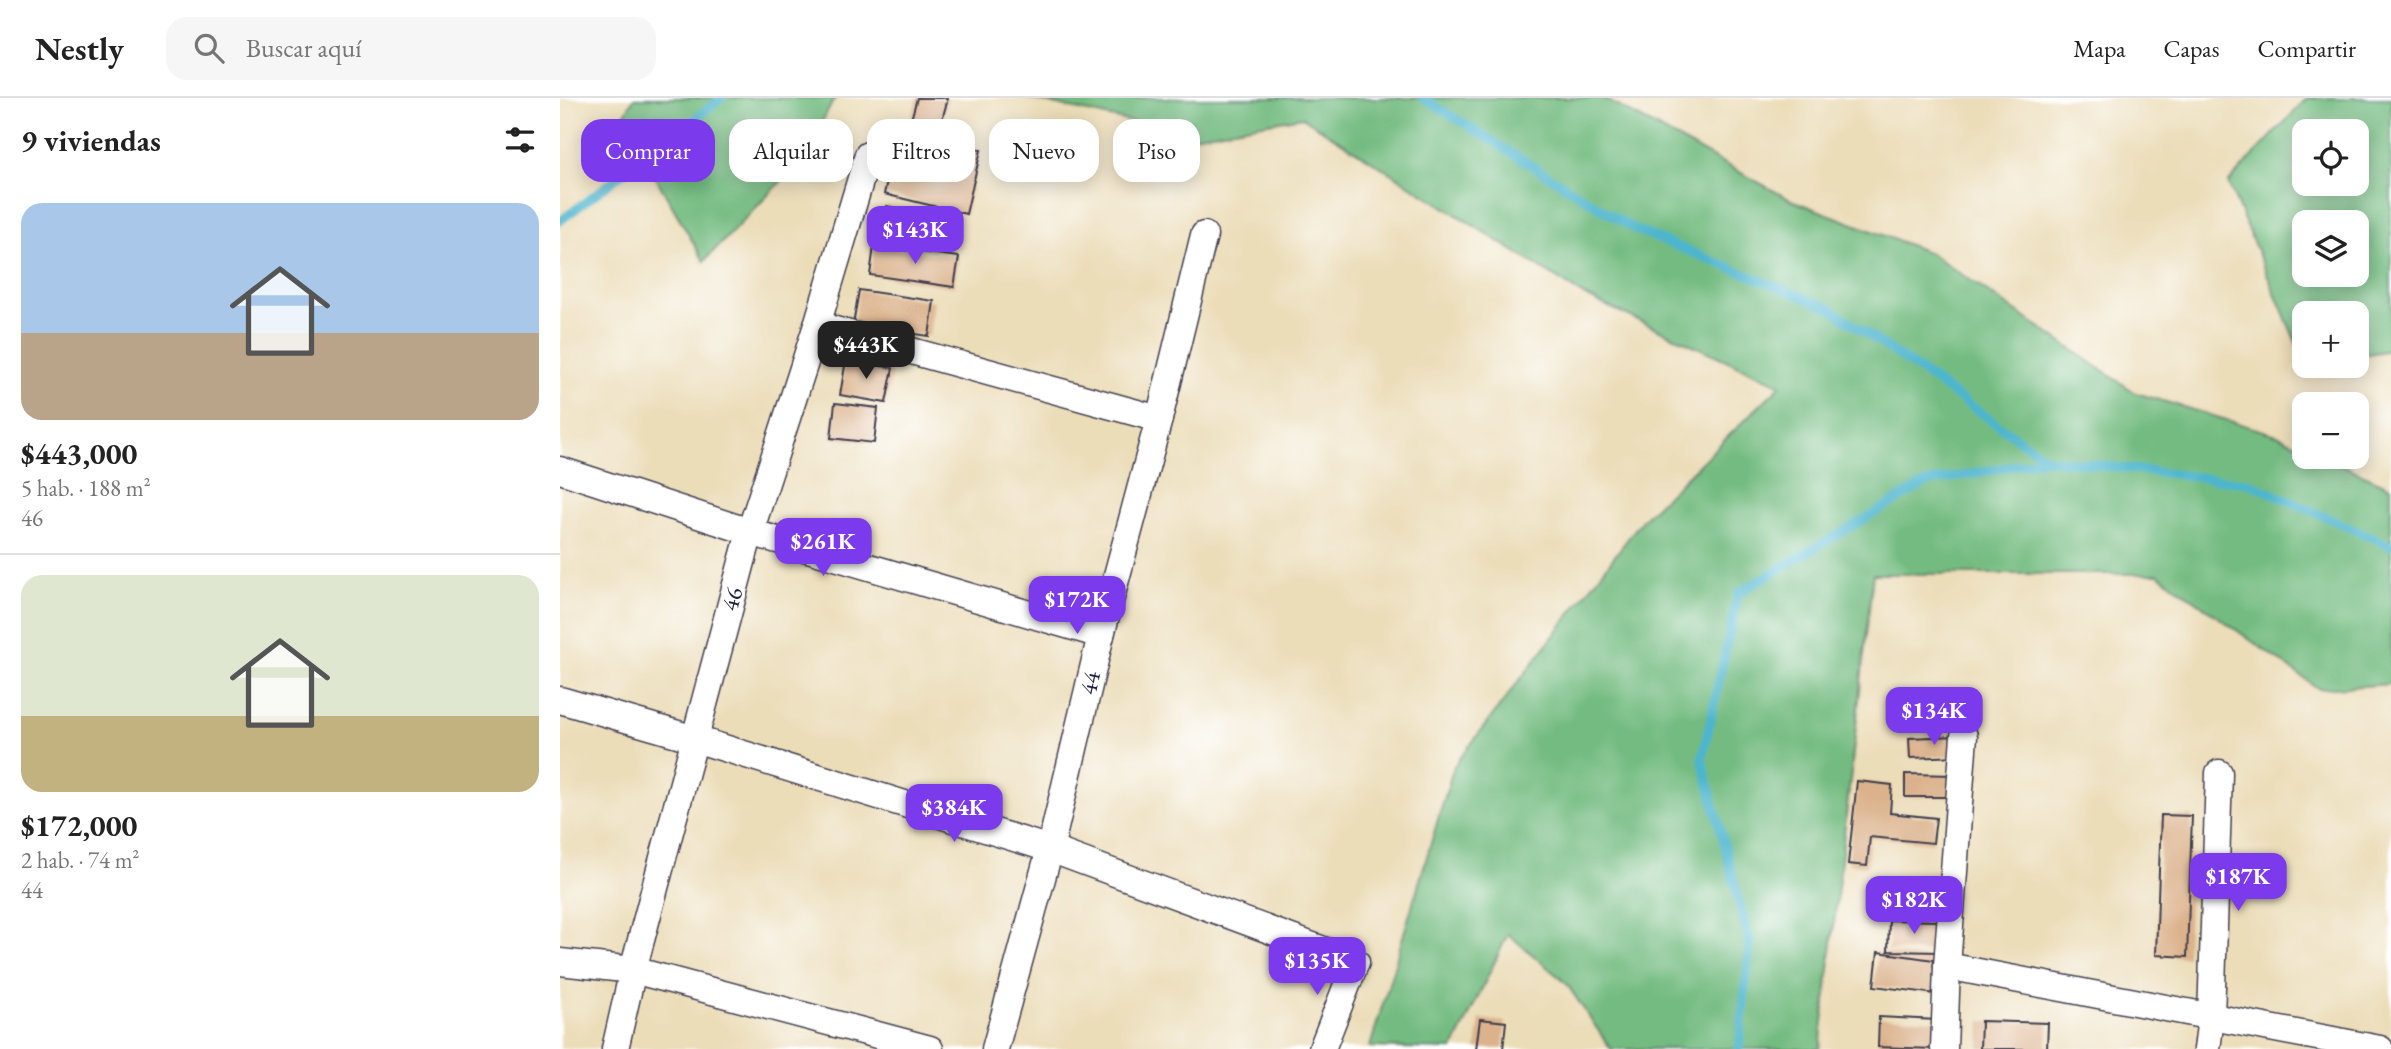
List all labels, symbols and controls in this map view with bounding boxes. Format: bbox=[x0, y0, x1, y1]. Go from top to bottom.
search box bbox=[166, 17, 656, 80]
text: Nestly bbox=[35, 27, 124, 70]
icon: search bbox=[190, 29, 228, 67]
text: Buscar aquí bbox=[246, 31, 362, 65]
text: Mapa bbox=[2073, 33, 2125, 64]
text: Capas bbox=[2163, 33, 2219, 64]
text: Compartir bbox=[2257, 33, 2356, 64]
chip: Comprar bbox=[581, 119, 715, 182]
chip: Alquilar bbox=[729, 119, 853, 182]
chip: Filtros bbox=[867, 119, 975, 182]
chip: Nuevo bbox=[989, 119, 1099, 182]
chip: Piso bbox=[1113, 119, 1200, 182]
map controls bbox=[2292, 119, 2369, 469]
button: locate bbox=[2292, 119, 2369, 196]
text: 9 viviendas bbox=[21, 121, 161, 160]
icon: filters bbox=[501, 121, 539, 159]
pin: $143K bbox=[866, 206, 964, 266]
button: layers bbox=[2292, 210, 2369, 287]
text: $143K bbox=[883, 214, 947, 244]
icon: home bbox=[217, 248, 343, 374]
button: + bbox=[2292, 301, 2369, 378]
pin: $443K bbox=[817, 322, 915, 381]
text: $443K bbox=[834, 329, 898, 359]
button: − bbox=[2292, 392, 2369, 469]
text: $443,000 bbox=[21, 434, 137, 473]
text: 5 hab. · 188 m² bbox=[21, 473, 151, 503]
text: 46 bbox=[21, 503, 43, 533]
pin: $261K bbox=[774, 518, 872, 578]
text: $261K bbox=[791, 526, 855, 556]
pin: $172K bbox=[1028, 576, 1126, 636]
street label: 46 bbox=[714, 584, 749, 614]
text: $172K bbox=[1045, 584, 1109, 614]
icon: home bbox=[217, 620, 343, 746]
street label: 44 bbox=[1072, 668, 1107, 698]
pin: $134K bbox=[1885, 688, 1983, 747]
text: $134K bbox=[1902, 695, 1966, 725]
pin: $384K bbox=[905, 784, 1003, 844]
text: $384K bbox=[922, 792, 986, 822]
text: $172,000 bbox=[21, 806, 137, 845]
text: 2 hab. · 74 m² bbox=[21, 845, 140, 875]
pin: $187K bbox=[2189, 854, 2287, 913]
text: $187K bbox=[2206, 861, 2270, 891]
text: 44 bbox=[21, 875, 43, 905]
pin: $182K bbox=[1865, 876, 1963, 936]
text: $182K bbox=[1882, 884, 1946, 914]
pin: $135K bbox=[1268, 937, 1366, 997]
text: $135K bbox=[1285, 945, 1349, 975]

